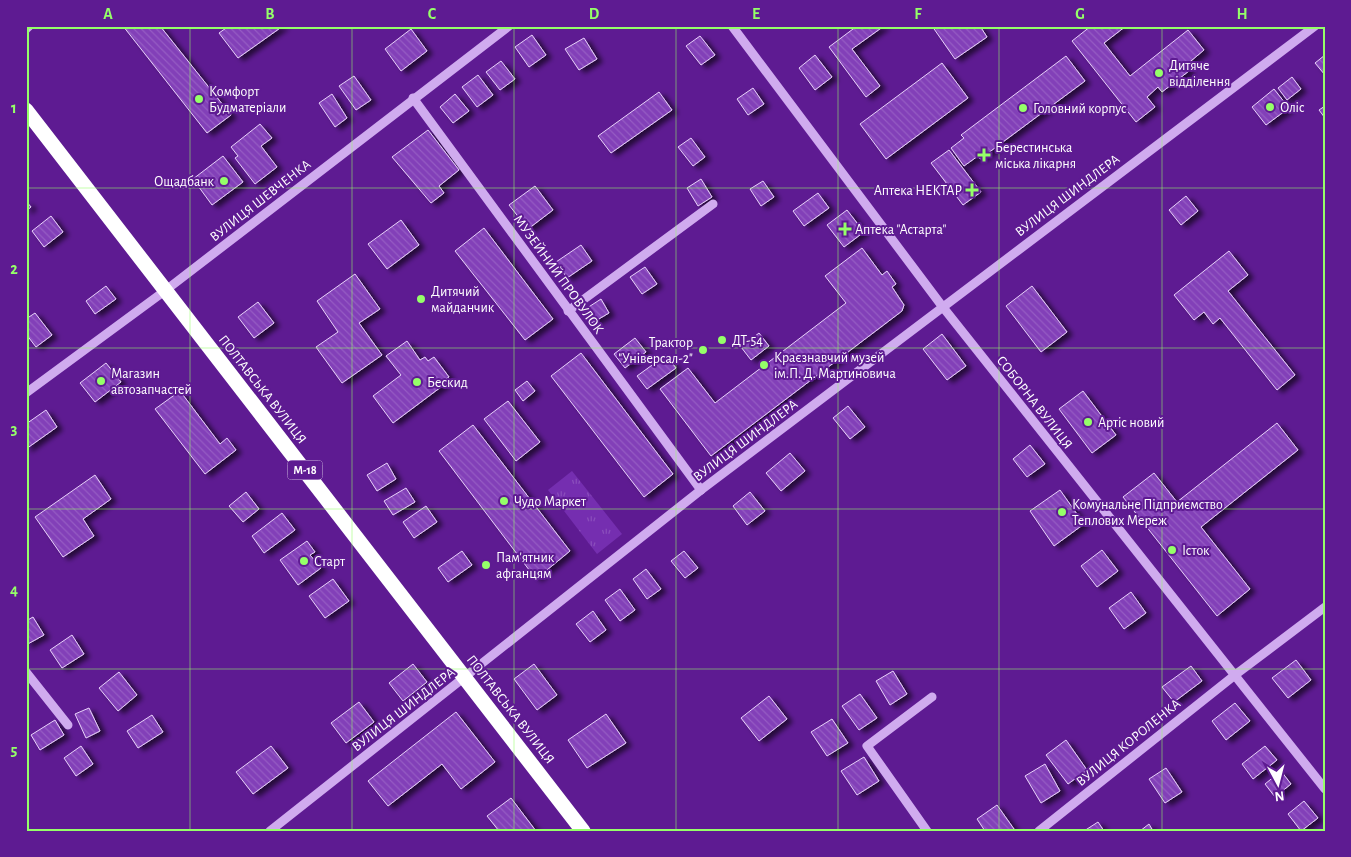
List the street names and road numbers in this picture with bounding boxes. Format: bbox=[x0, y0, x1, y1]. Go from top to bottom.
street label: ВУЛИЦЯ ШИНДЛЕРА bbox=[1013, 152, 1122, 239]
street label: ВУЛИЦЯ ШЕВЧЕНКА bbox=[208, 157, 314, 244]
street label: МУЗЕЙНИЙ ПРОВУЛОК bbox=[510, 212, 607, 337]
street label: ПОЛТАВСЬКА ВУЛИЦЯ bbox=[216, 333, 309, 447]
street label: СОБОРНА ВУЛИЦЯ bbox=[994, 353, 1075, 452]
street label: ВУЛИЦЯ ШИНДЛЕРА bbox=[691, 397, 800, 484]
road number: М-18 bbox=[288, 460, 322, 480]
street label: ПОЛТАВСЬКА ВУЛИЦЯ bbox=[464, 653, 557, 767]
street label: ВУЛИЦЯ ШИНДЛЕРА bbox=[349, 665, 458, 754]
street label: ВУЛИЦЯ КОРОЛЕНКА bbox=[1074, 697, 1183, 789]

